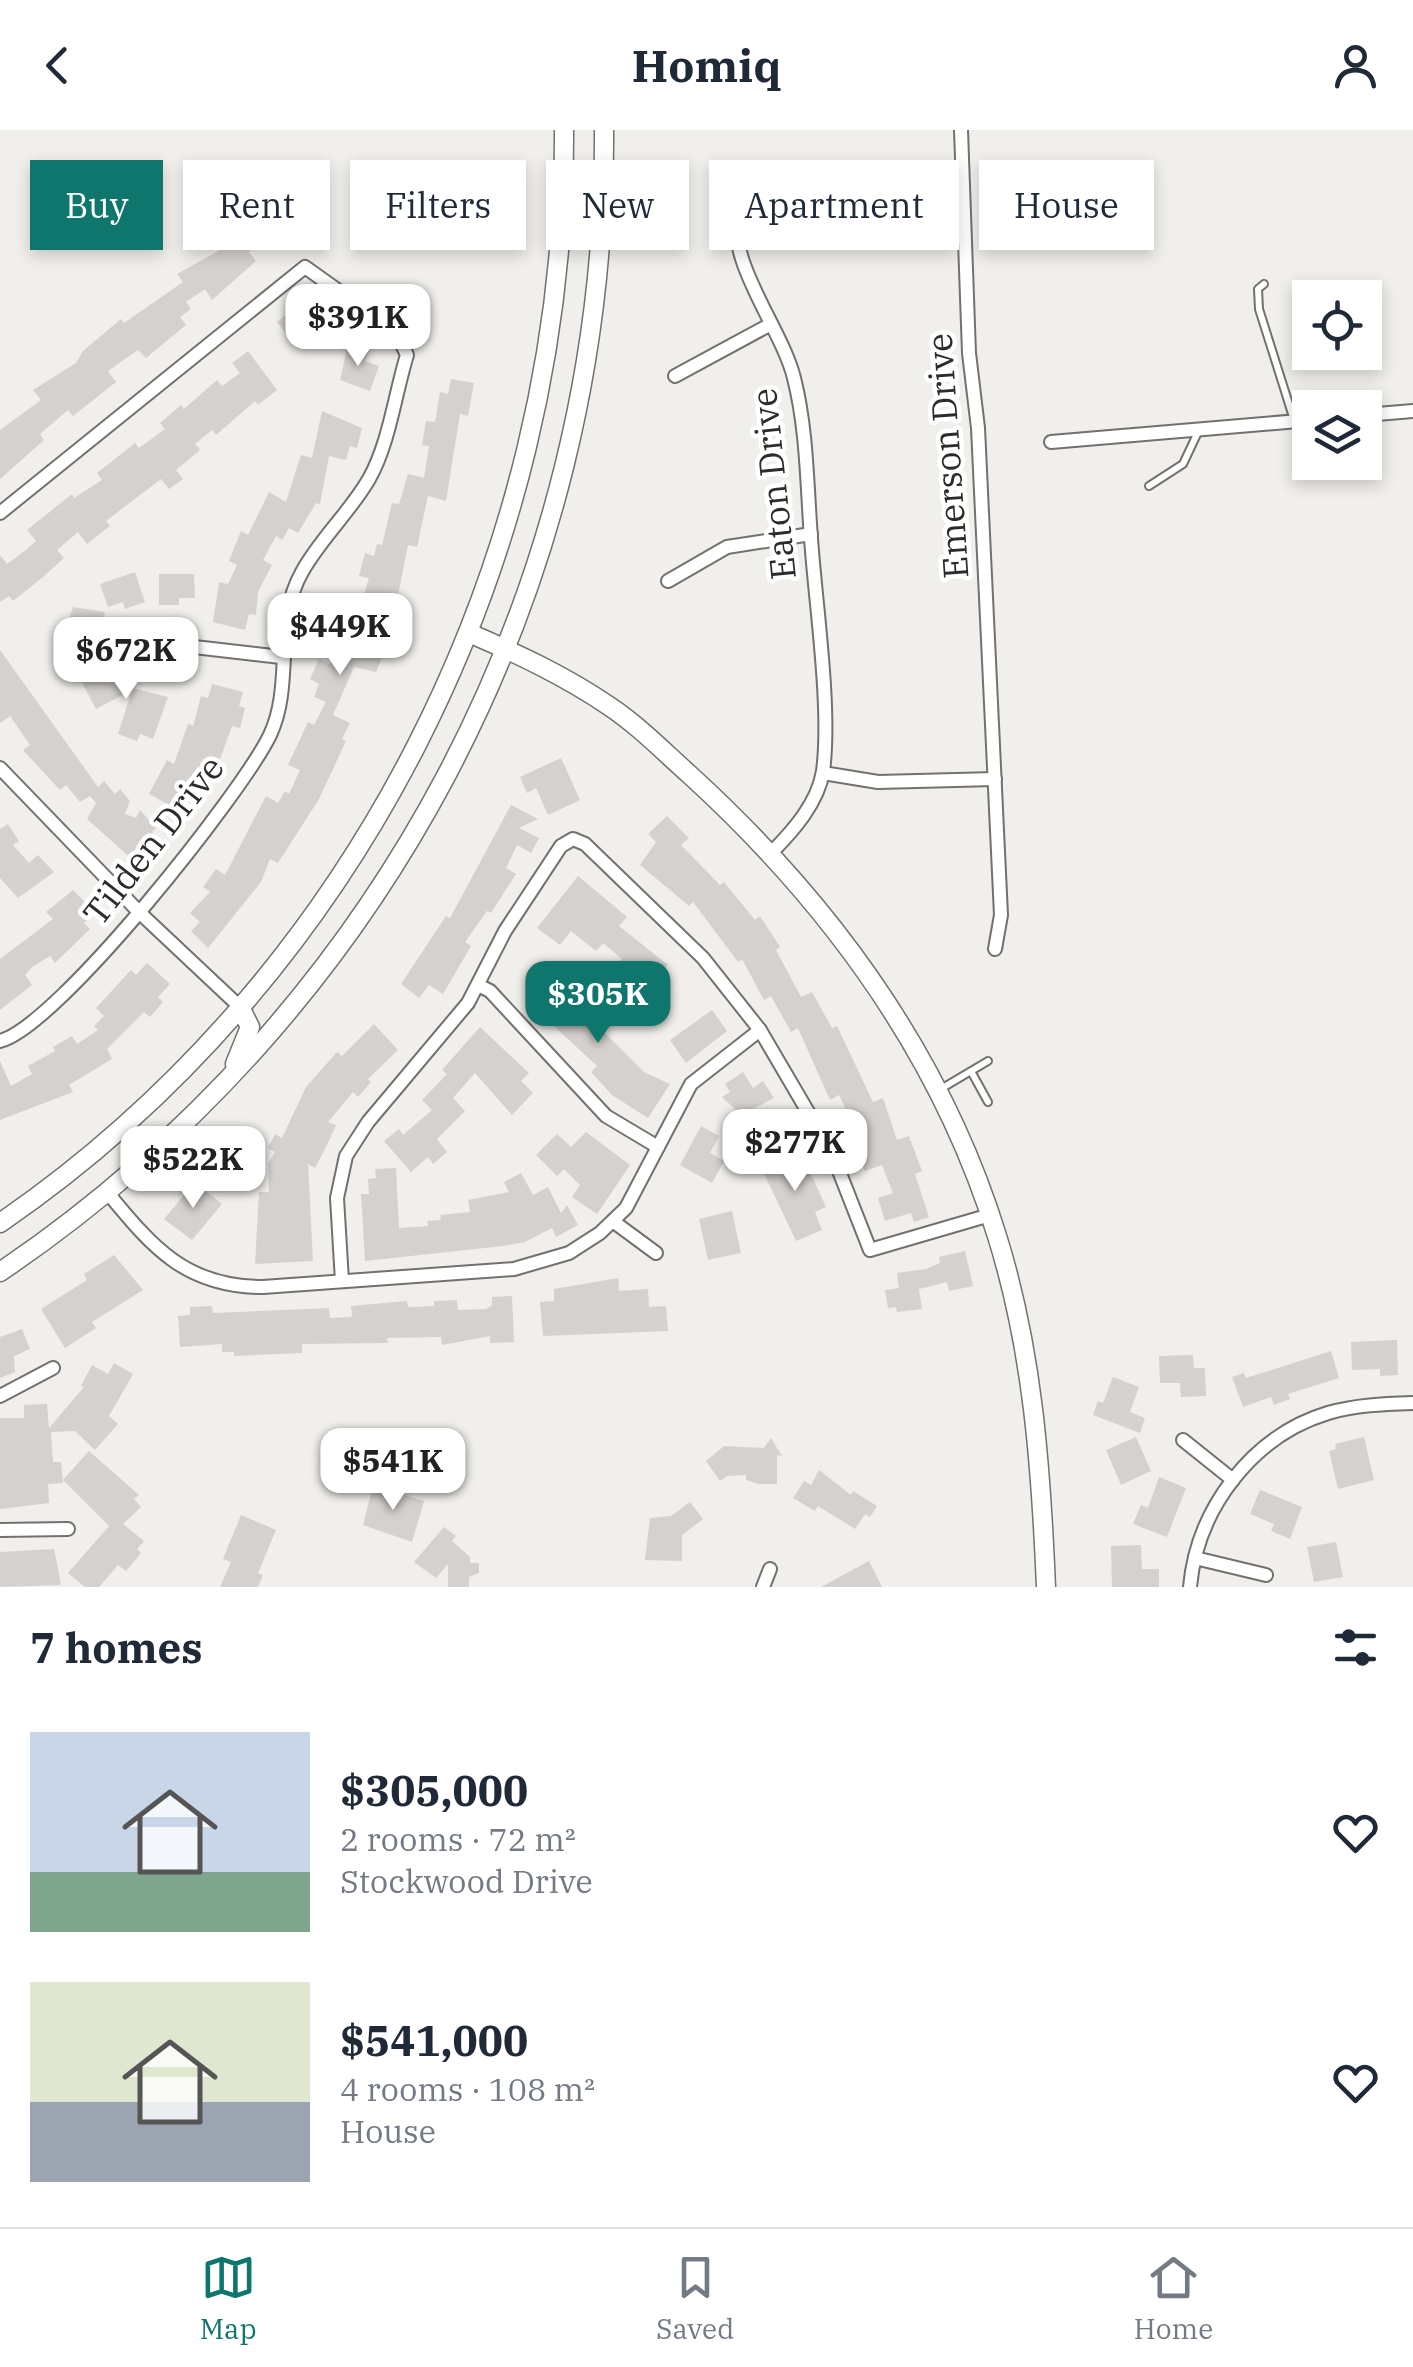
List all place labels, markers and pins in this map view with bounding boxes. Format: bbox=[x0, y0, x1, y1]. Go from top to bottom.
pin: $391K bbox=[288, 284, 428, 369]
pin: $449K bbox=[270, 593, 410, 678]
pin: $672K bbox=[56, 617, 196, 702]
pin: $305K bbox=[528, 961, 668, 1046]
pin: $277K bbox=[725, 1109, 865, 1194]
pin: $522K bbox=[123, 1126, 263, 1211]
pin: $541K bbox=[323, 1428, 463, 1513]

